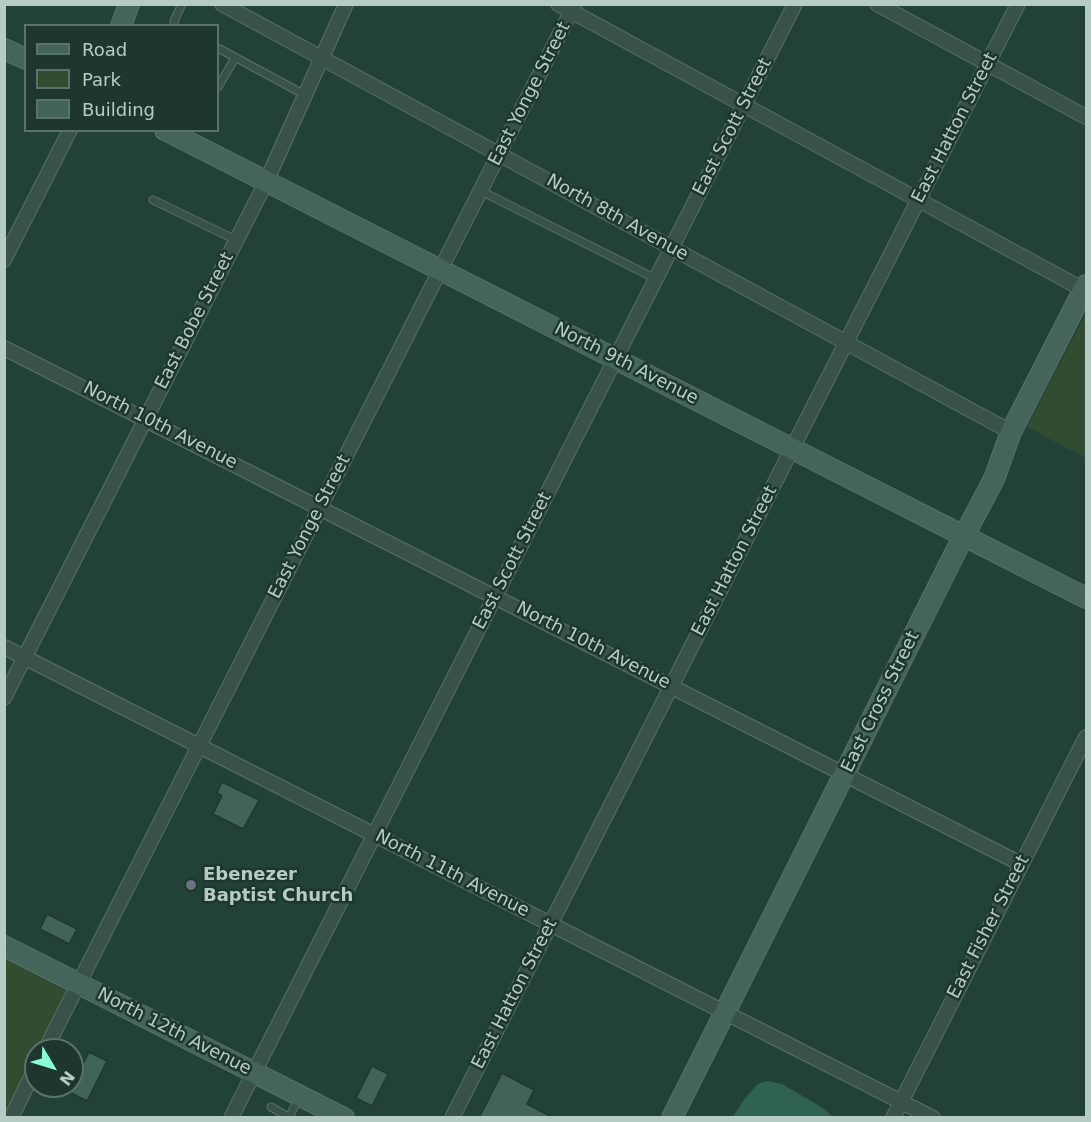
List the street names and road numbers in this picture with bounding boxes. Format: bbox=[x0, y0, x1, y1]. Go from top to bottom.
street label: East Yonge Street bbox=[484, 18, 576, 170]
street label: East Hatton Street bbox=[908, 49, 1002, 207]
street label: East Scott Street bbox=[689, 55, 777, 199]
street label: North 8th Avenue bbox=[542, 170, 692, 266]
street label: East Bobe Street bbox=[151, 249, 239, 393]
street label: North 9th Avenue bbox=[550, 318, 702, 410]
street label: North 10th Avenue bbox=[79, 378, 241, 474]
street label: East Yonge Street bbox=[264, 451, 356, 603]
street label: East Hatton Street bbox=[688, 482, 782, 640]
street label: East Scott Street bbox=[469, 489, 557, 633]
street label: North 10th Avenue bbox=[512, 598, 674, 694]
street label: East Cross Street bbox=[837, 628, 925, 776]
street label: North 11th Avenue bbox=[371, 826, 533, 922]
street label: East Fisher Street bbox=[943, 852, 1035, 1002]
street label: East Hatton Street bbox=[468, 915, 562, 1073]
street label: North 12th Avenue bbox=[93, 984, 255, 1080]

